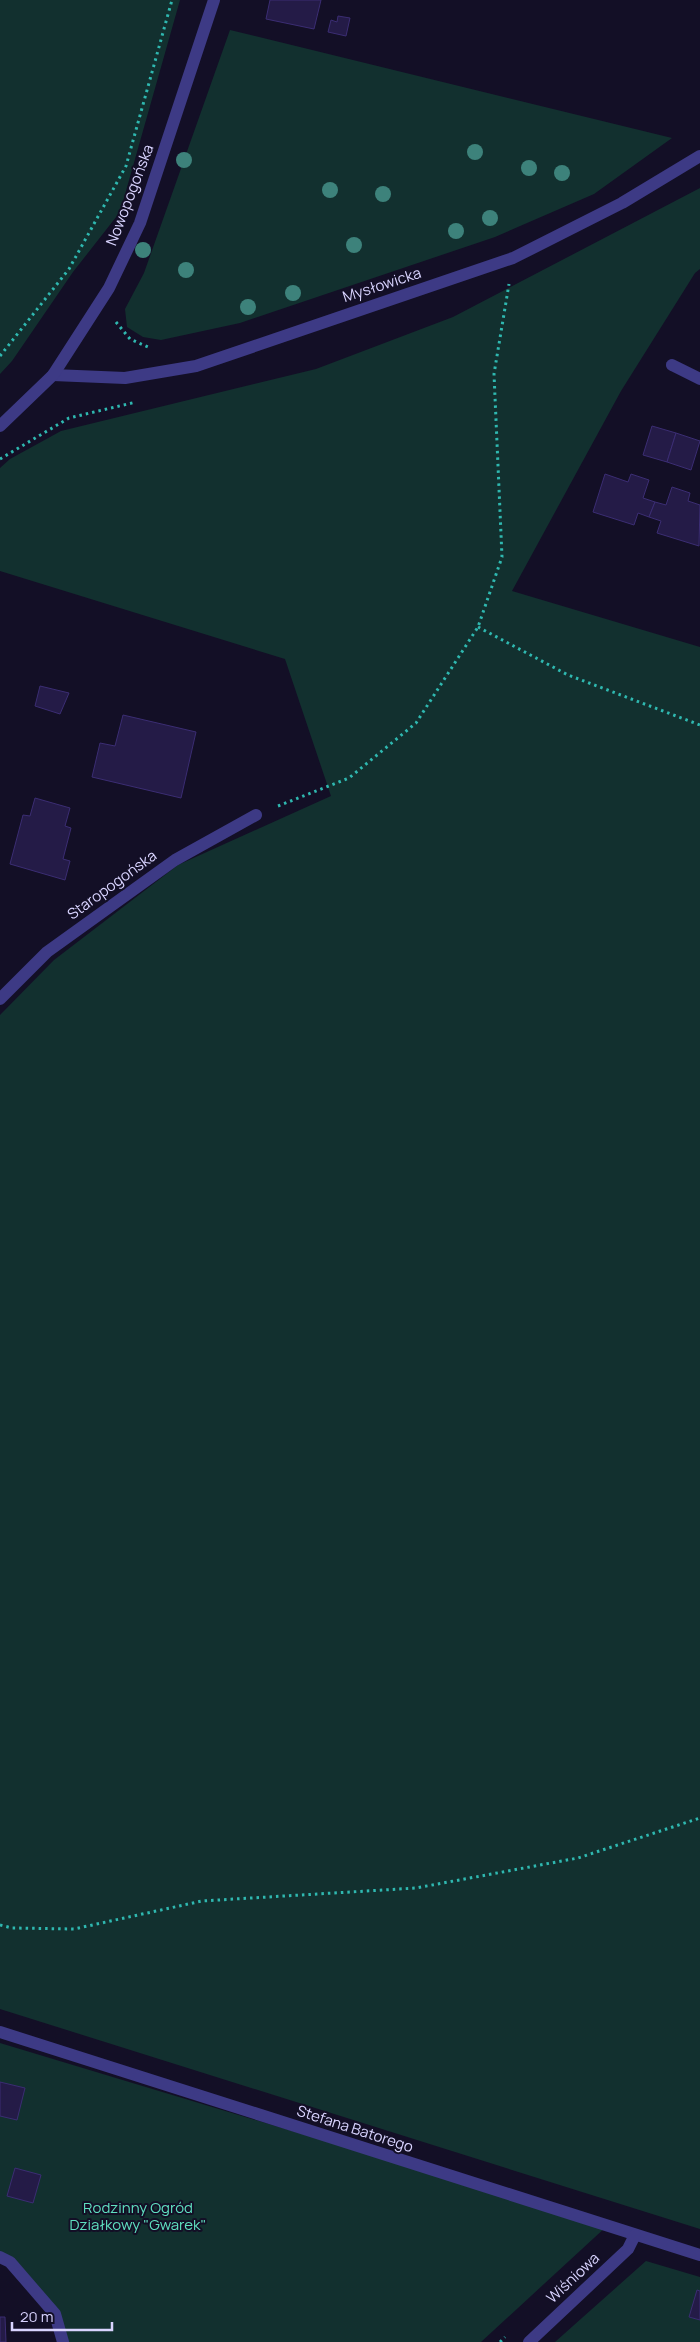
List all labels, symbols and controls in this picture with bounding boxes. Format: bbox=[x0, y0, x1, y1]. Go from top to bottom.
street label: Nowopogońska bbox=[101, 141, 159, 249]
street label: Mysłowicka bbox=[340, 262, 424, 307]
street label: Staropogońska bbox=[63, 845, 161, 924]
street label: Stefana Batorego bbox=[294, 2100, 416, 2157]
park label: Rodzinny Ogród Działkowy "Gwarek" bbox=[70, 2197, 206, 2235]
street label: Wiśniowa bbox=[542, 2248, 604, 2308]
scale bar bbox=[12, 2300, 112, 2332]
text: 20 m bbox=[20, 2306, 53, 2327]

